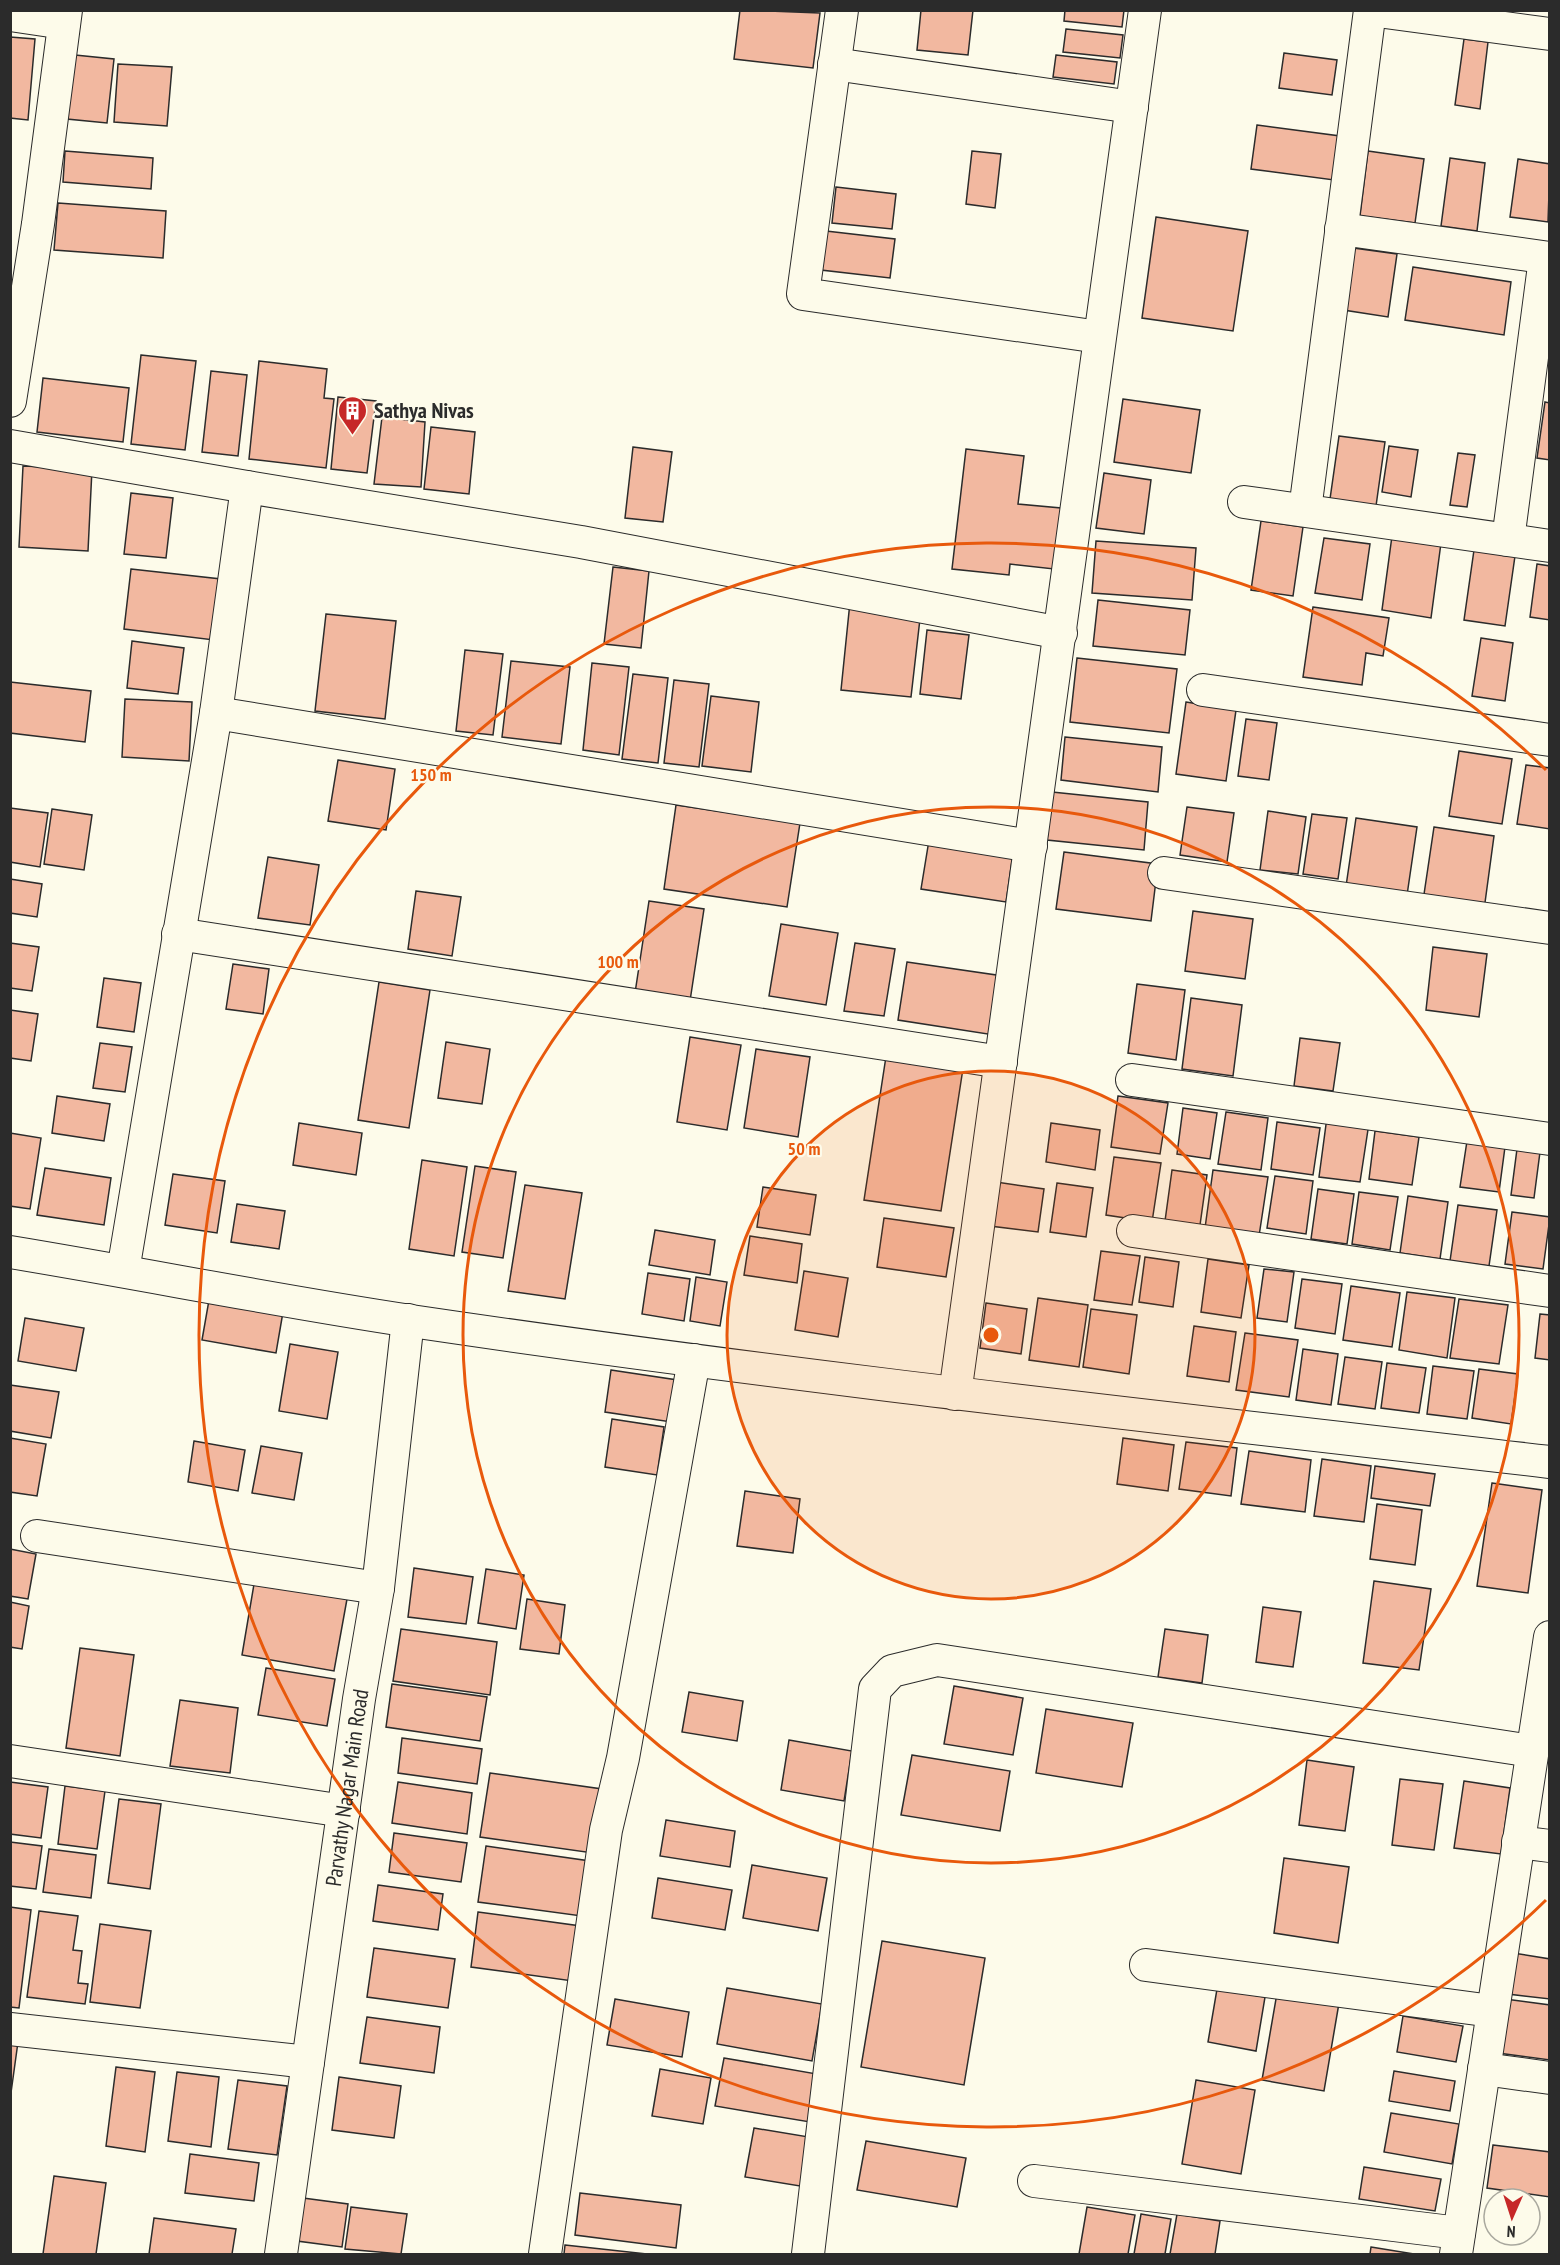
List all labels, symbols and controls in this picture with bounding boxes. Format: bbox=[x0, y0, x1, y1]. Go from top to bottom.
building icon: Sathya Nivas bbox=[337, 394, 369, 436]
place label: Sathya Nivas bbox=[374, 396, 474, 424]
text: 150 m bbox=[410, 763, 452, 786]
text: 100 m bbox=[597, 950, 639, 973]
text: 50 m bbox=[788, 1137, 820, 1160]
centre of rings bbox=[981, 1325, 1001, 1345]
street label: Parvathy Nagar Main Road bbox=[319, 1687, 374, 1888]
north arrow bbox=[1482, 2187, 1542, 2247]
text: N bbox=[1506, 2222, 1516, 2242]

